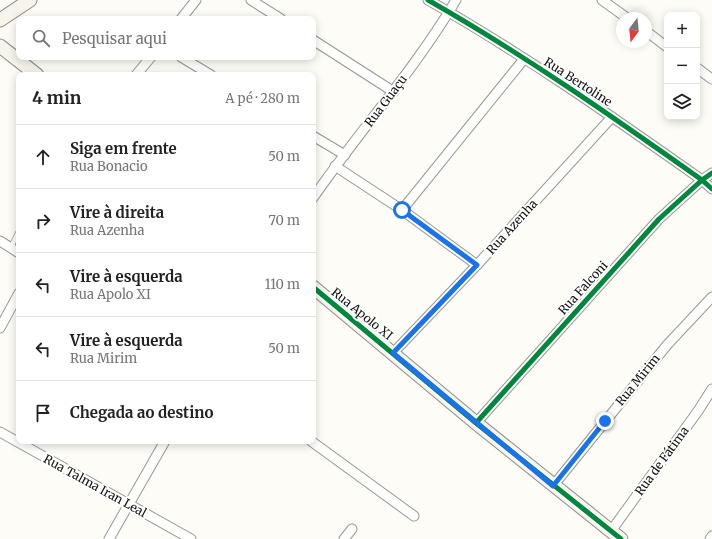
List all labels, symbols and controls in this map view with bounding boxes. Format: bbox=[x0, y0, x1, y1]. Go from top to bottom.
north arrow bbox=[616, 12, 652, 48]
map controls bbox=[664, 12, 700, 120]
button: + bbox=[664, 12, 700, 48]
search box bbox=[16, 16, 316, 60]
icon: search bbox=[30, 27, 52, 49]
text: Pesquisar aqui bbox=[62, 29, 167, 48]
button: − bbox=[664, 48, 700, 84]
street label: Rua Bertoline bbox=[541, 54, 615, 109]
street label: Rua Guaçu bbox=[361, 71, 410, 130]
button: layers bbox=[664, 84, 700, 120]
text: 4 min bbox=[32, 87, 81, 109]
text: A pé · 280 m bbox=[225, 90, 300, 107]
text: Siga em frente bbox=[70, 139, 177, 158]
icon: ahead bbox=[32, 146, 54, 168]
text: 50 m bbox=[268, 148, 300, 165]
text: Rua Bonacio bbox=[70, 158, 148, 175]
street label: Rua Azenha bbox=[483, 196, 541, 257]
route start bbox=[393, 201, 411, 219]
text: Vire à direita bbox=[70, 203, 164, 222]
icon: right bbox=[32, 210, 54, 232]
text: 70 m bbox=[269, 212, 300, 229]
text: Rua Azenha bbox=[70, 222, 144, 239]
street label: Rua Falconi bbox=[555, 258, 611, 318]
text: Vire à esquerda bbox=[70, 267, 183, 286]
icon: left bbox=[32, 274, 54, 296]
text: 110 m bbox=[265, 276, 300, 293]
street label: Rua Apolo XI bbox=[329, 284, 396, 343]
text: Rua Apolo XI bbox=[70, 286, 151, 303]
text: Vire à esquerda bbox=[70, 331, 183, 350]
icon: left bbox=[32, 338, 54, 360]
text: 50 m bbox=[268, 340, 300, 357]
text: Rua Mirim bbox=[70, 350, 137, 367]
street label: Rua Mirim bbox=[612, 351, 663, 408]
icon: arrive bbox=[32, 402, 54, 424]
text: Chegada ao destino bbox=[70, 403, 213, 422]
route end bbox=[596, 412, 614, 430]
street label: Rua de Fátima bbox=[632, 423, 692, 498]
street label: Rua Talma Iran Leal bbox=[41, 451, 150, 520]

